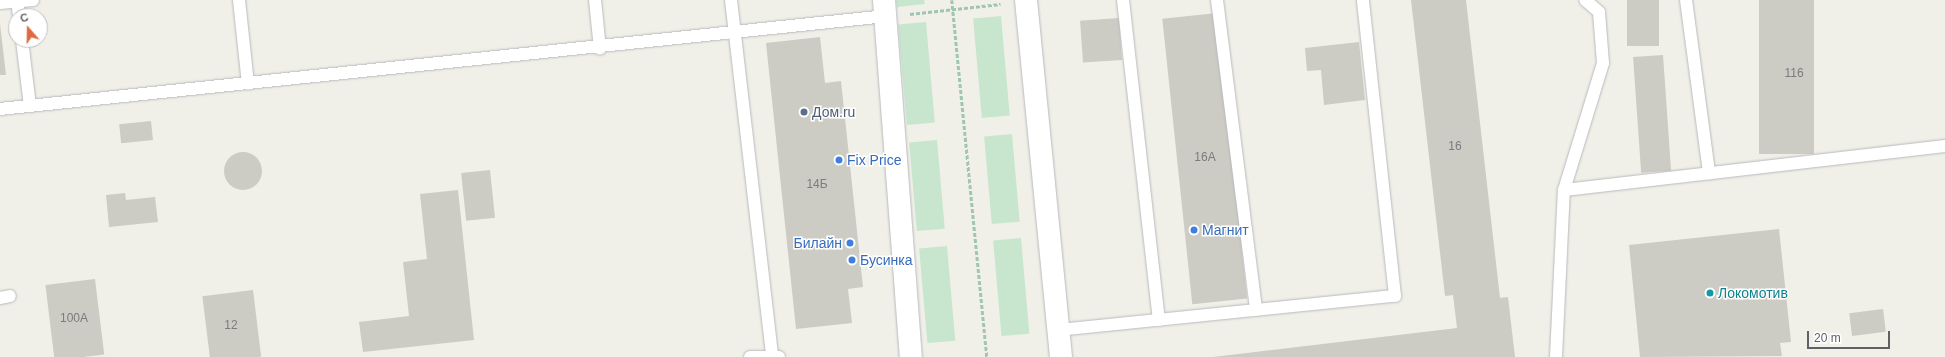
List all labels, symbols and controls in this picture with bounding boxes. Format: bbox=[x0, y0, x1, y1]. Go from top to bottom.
north arrow bbox=[8, 8, 48, 48]
text: С bbox=[18, 11, 30, 25]
house number: 116 bbox=[1784, 67, 1804, 81]
place label: Дом.ru bbox=[812, 104, 855, 120]
marker: Дом.ru bbox=[799, 107, 809, 117]
house number: 16 bbox=[1448, 140, 1462, 154]
house number: 16А bbox=[1194, 151, 1216, 165]
place label: Fix Price bbox=[847, 152, 901, 168]
marker: Fix Price bbox=[834, 155, 844, 165]
house number: 14Б bbox=[806, 178, 828, 192]
place label: Магнит bbox=[1202, 222, 1249, 238]
marker: Магнит bbox=[1189, 225, 1199, 235]
place label: Билайн bbox=[793, 235, 842, 251]
marker: Билайн bbox=[845, 238, 855, 248]
place label: Бусинка bbox=[860, 252, 912, 268]
marker: Бусинка bbox=[847, 255, 857, 265]
place label: Локомотив bbox=[1718, 285, 1788, 301]
marker: Локомотив bbox=[1705, 288, 1715, 298]
house number: 100А bbox=[60, 312, 88, 326]
house number: 12 bbox=[224, 319, 238, 333]
scale bar bbox=[1809, 323, 1892, 349]
text: 20 m bbox=[1814, 331, 1841, 345]

